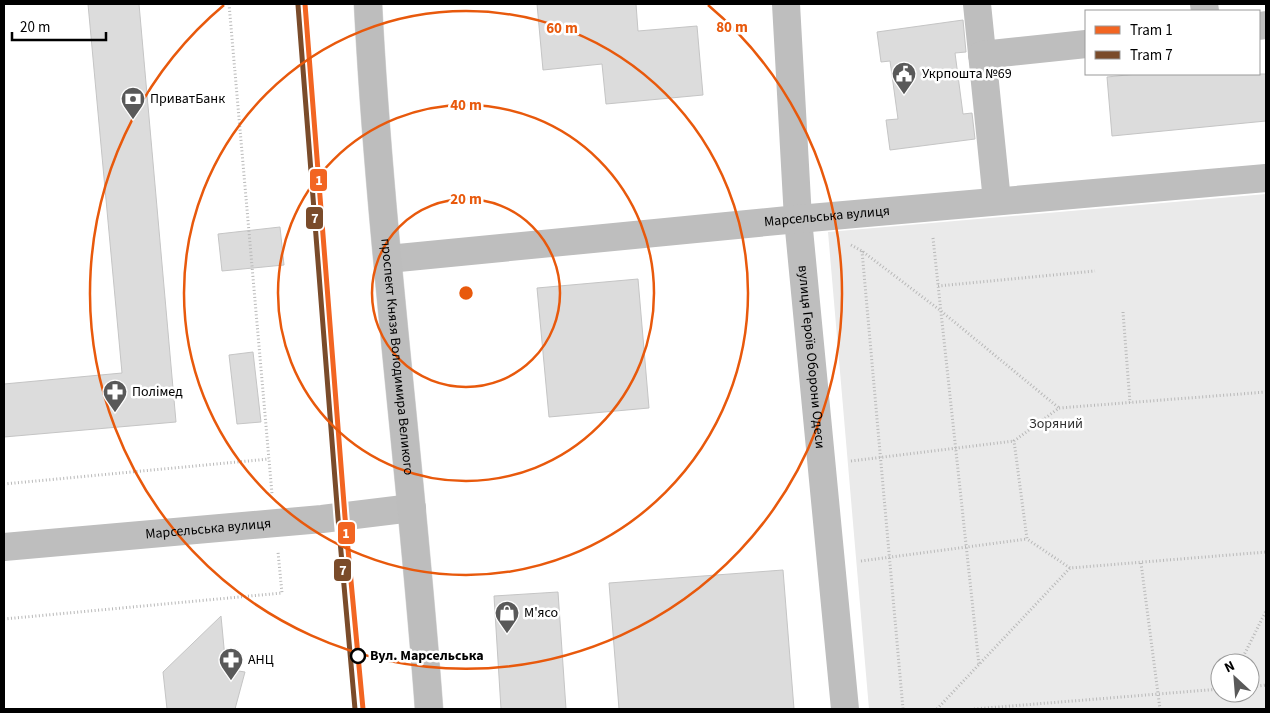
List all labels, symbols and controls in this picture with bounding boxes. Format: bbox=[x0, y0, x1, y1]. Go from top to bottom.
scale bar bbox=[12, 10, 106, 42]
legend bbox=[1085, 10, 1260, 75]
text: 20 m bbox=[20, 17, 50, 38]
text: 80 m bbox=[716, 17, 748, 38]
text: 60 m bbox=[546, 18, 578, 39]
text: Tram 1 bbox=[1130, 20, 1173, 41]
text: Tram 7 bbox=[1130, 45, 1173, 66]
public building icon: Укрпошта №69 bbox=[891, 61, 917, 95]
place label: Укрпошта №69 bbox=[922, 64, 1012, 84]
bank icon: ПриватБанк bbox=[120, 86, 146, 120]
place label: ПриватБанк bbox=[150, 89, 225, 109]
text: 40 m bbox=[450, 95, 482, 116]
line badge: 1 bbox=[309, 168, 328, 192]
text: 1 bbox=[315, 171, 323, 191]
text: 20 m bbox=[450, 189, 482, 210]
street label: Марсельська вулиця bbox=[763, 201, 891, 232]
line badge: 7 bbox=[305, 206, 324, 230]
text: 7 bbox=[311, 209, 319, 229]
street label: проспект Князя Володимира Великого bbox=[375, 238, 418, 476]
street label: вулиця Героїв Оборони Одеси bbox=[792, 264, 830, 450]
centre of rings bbox=[457, 284, 475, 302]
pharmacy icon: Полімед bbox=[102, 379, 128, 413]
place label: Полімед bbox=[132, 382, 183, 402]
park label: Зоряний bbox=[1029, 414, 1083, 434]
street label: Марсельська вулиця bbox=[144, 514, 272, 545]
line badge: 1 bbox=[337, 521, 356, 545]
text: 1 bbox=[342, 524, 350, 544]
line badge: 7 bbox=[333, 558, 352, 582]
text: 7 bbox=[339, 561, 347, 581]
shop icon: М'ясо bbox=[494, 600, 520, 634]
place label: М'ясо bbox=[524, 603, 558, 623]
place label: Вул. Марсельська bbox=[370, 646, 484, 666]
pharmacy icon: АНЦ bbox=[218, 647, 244, 681]
marker: Вул. Марсельська bbox=[350, 648, 366, 664]
place label: АНЦ bbox=[248, 650, 274, 670]
north arrow bbox=[1210, 653, 1260, 703]
text: N bbox=[1221, 656, 1238, 678]

